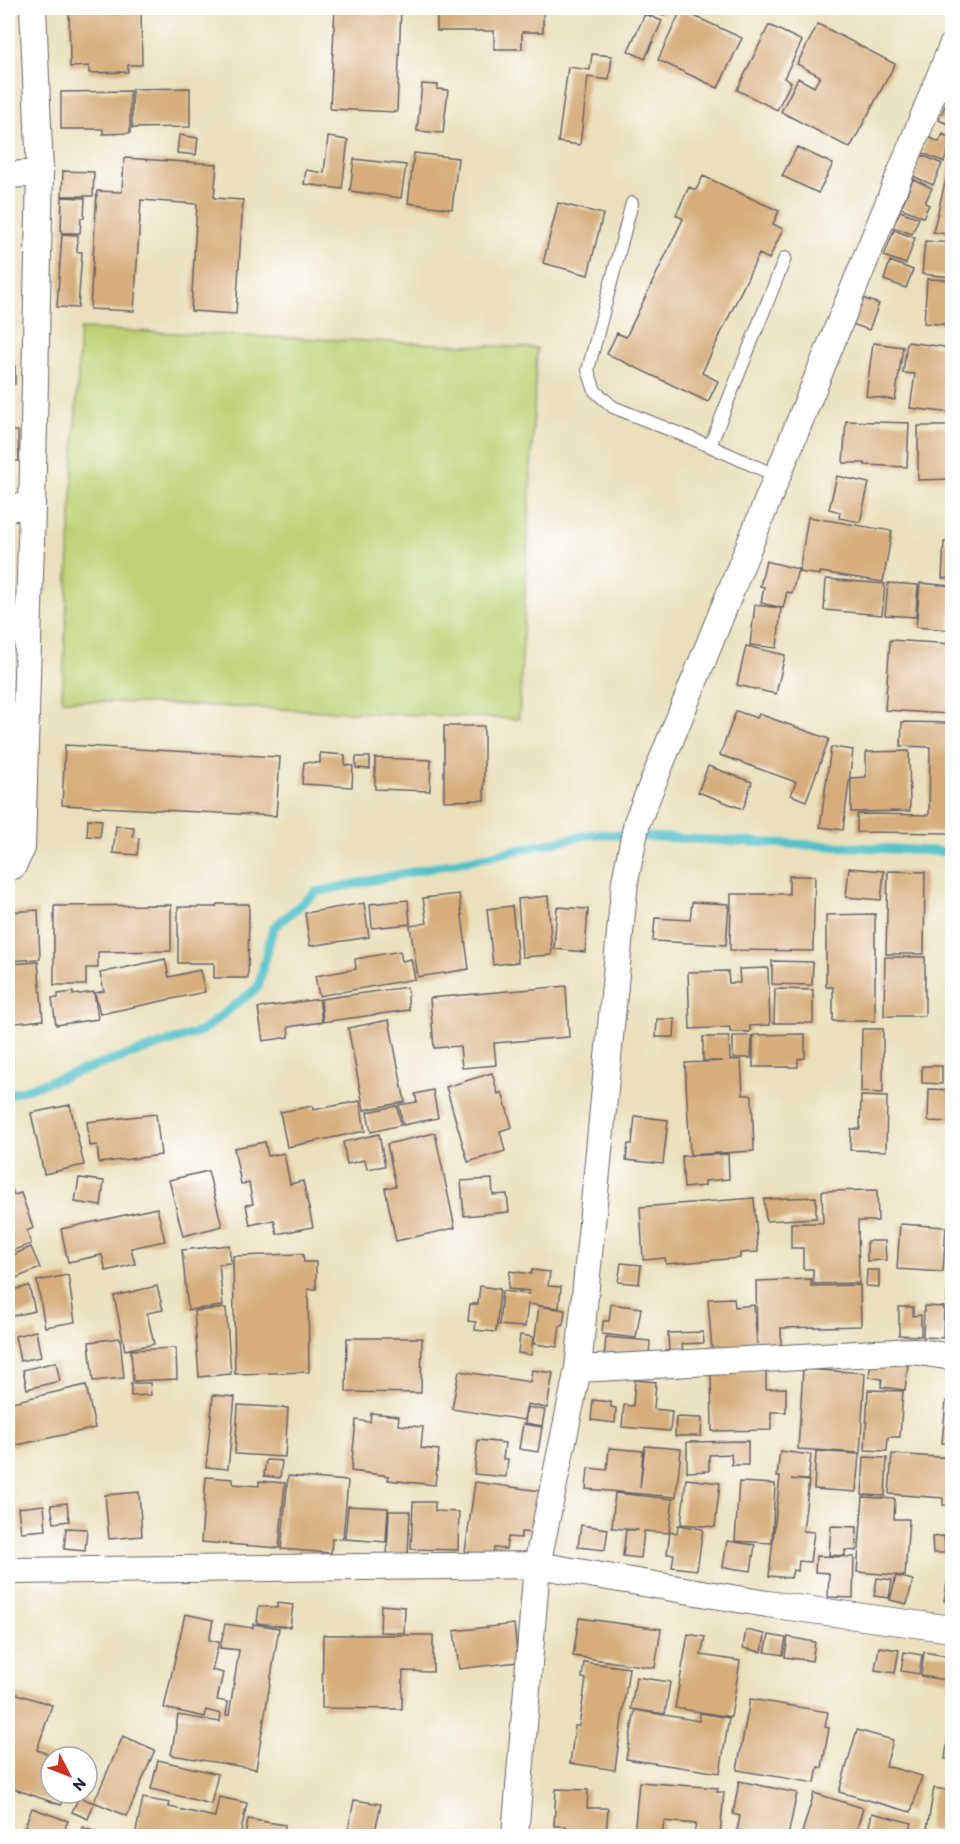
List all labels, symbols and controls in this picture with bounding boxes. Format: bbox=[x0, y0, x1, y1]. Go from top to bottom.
north arrow bbox=[39, 1745, 99, 1805]
text: N bbox=[69, 1774, 90, 1795]

